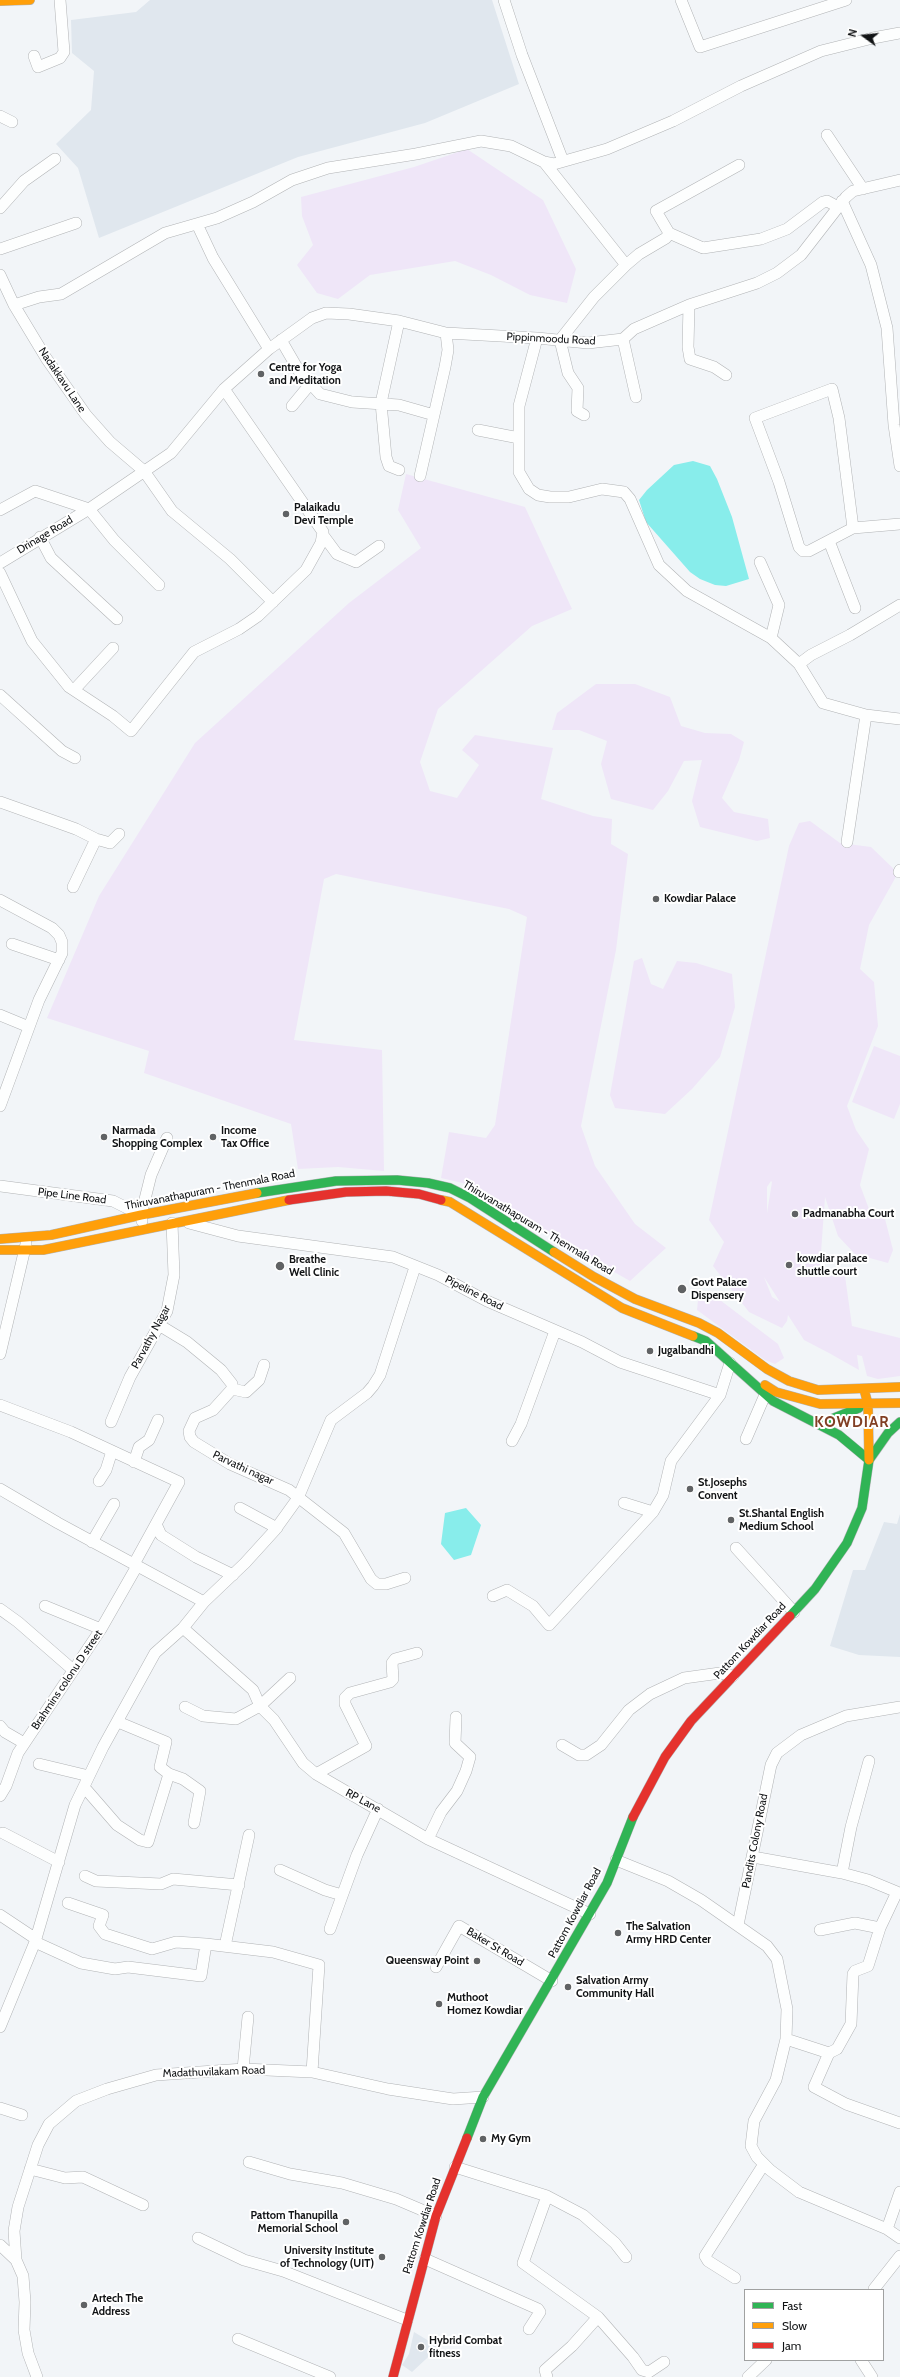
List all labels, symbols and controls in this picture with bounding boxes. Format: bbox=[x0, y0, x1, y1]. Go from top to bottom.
north arrow bbox=[844, 16, 884, 56]
text: N bbox=[845, 27, 860, 38]
street label: Pippinmoodu Road bbox=[506, 330, 596, 348]
street label: Nadakkavu Lane bbox=[35, 345, 89, 415]
place label: Centre for Yoga and Meditation bbox=[269, 361, 342, 387]
marker: Centre for Yoga and Meditation bbox=[256, 369, 266, 379]
place label: Palaikadu Devi Temple bbox=[294, 501, 353, 527]
marker: Palaikadu Devi Temple bbox=[281, 509, 291, 519]
street label: Drinage Road bbox=[15, 513, 75, 557]
place label: Kowdiar Palace bbox=[664, 892, 736, 906]
marker: Kowdiar Palace bbox=[651, 894, 661, 904]
place label: Narmada Shopping Complex bbox=[112, 1124, 202, 1150]
place label: Income Tax Office bbox=[221, 1124, 269, 1150]
marker: Narmada Shopping Complex bbox=[99, 1132, 109, 1142]
marker: Income Tax Office bbox=[208, 1132, 218, 1142]
street label: Thiruvanathapuram - Thenmala Road bbox=[124, 1167, 296, 1213]
street label: Thiruvanathapuram - Thenmala Road bbox=[461, 1178, 615, 1278]
street label: Pipe Line Road bbox=[37, 1185, 107, 1207]
place label: Padmanabha Court bbox=[803, 1207, 894, 1221]
marker: Padmanabha Court bbox=[790, 1209, 800, 1219]
place label: kowdiar palace shuttle court bbox=[797, 1252, 867, 1278]
place label: Breathe Well Clinic bbox=[289, 1253, 339, 1279]
marker: Breathe Well Clinic bbox=[274, 1260, 286, 1272]
marker: kowdiar palace shuttle court bbox=[784, 1260, 794, 1270]
street label: Pipeline Road bbox=[443, 1273, 505, 1313]
place label: Govt Palace Dispensery bbox=[691, 1276, 747, 1302]
marker: Govt Palace Dispensery bbox=[676, 1283, 688, 1295]
street label: Parvathy Nagar bbox=[129, 1303, 173, 1371]
place label: Jugalbandhi bbox=[658, 1344, 714, 1358]
marker: Jugalbandhi bbox=[645, 1346, 655, 1356]
district label: KOWDIAR bbox=[814, 1414, 890, 1432]
street label: Parvathi nagar bbox=[211, 1448, 275, 1488]
place label: St.Josephs Convent bbox=[698, 1476, 747, 1502]
marker: St.Josephs Convent bbox=[685, 1484, 695, 1494]
place label: St.Shantal English Medium School bbox=[739, 1507, 824, 1533]
marker: St.Shantal English Medium School bbox=[726, 1515, 736, 1525]
street label: Pattom Kowdiar Road bbox=[711, 1600, 789, 1682]
street label: Brahmins colonu D street bbox=[29, 1628, 105, 1732]
street label: RP Lane bbox=[343, 1786, 383, 1816]
street label: Pandits Colony Road bbox=[739, 1793, 771, 1889]
street label: Pattom Kowdiar Road bbox=[546, 1866, 604, 1960]
place label: The Salvation Army HRD Center bbox=[626, 1920, 711, 1946]
street label: Baker St Road bbox=[464, 1925, 526, 1969]
marker: The Salvation Army HRD Center bbox=[613, 1928, 623, 1938]
place label: Queensway Point bbox=[386, 1954, 469, 1968]
marker: Queensway Point bbox=[472, 1956, 482, 1966]
place label: Salvation Army Community Hall bbox=[576, 1974, 654, 2000]
marker: Salvation Army Community Hall bbox=[563, 1982, 573, 1992]
place label: Muthoot Homez Kowdiar bbox=[447, 1991, 523, 2017]
marker: Muthoot Homez Kowdiar bbox=[434, 1999, 444, 2009]
street label: Madathuvilakam Road bbox=[162, 2064, 266, 2080]
place label: My Gym bbox=[491, 2132, 531, 2146]
marker: My Gym bbox=[478, 2134, 488, 2144]
street label: Pattom Kowdiar Road bbox=[400, 2176, 444, 2276]
place label: Pattom Thanupilla Memorial School bbox=[250, 2209, 338, 2235]
marker: Pattom Thanupilla Memorial School bbox=[341, 2217, 351, 2227]
place label: University Institute of Technology (UIT) bbox=[280, 2244, 374, 2270]
marker: University Institute of Technology (UIT) bbox=[377, 2252, 387, 2262]
legend bbox=[744, 2289, 884, 2361]
place label: Artech The Address bbox=[92, 2292, 143, 2318]
text: Fast bbox=[782, 2298, 802, 2313]
marker: Artech The Address bbox=[79, 2300, 89, 2310]
text: Slow bbox=[782, 2318, 807, 2333]
place label: Hybrid Combat fitness bbox=[429, 2334, 502, 2360]
text: Jam bbox=[782, 2338, 801, 2353]
marker: Hybrid Combat fitness bbox=[416, 2342, 426, 2352]

